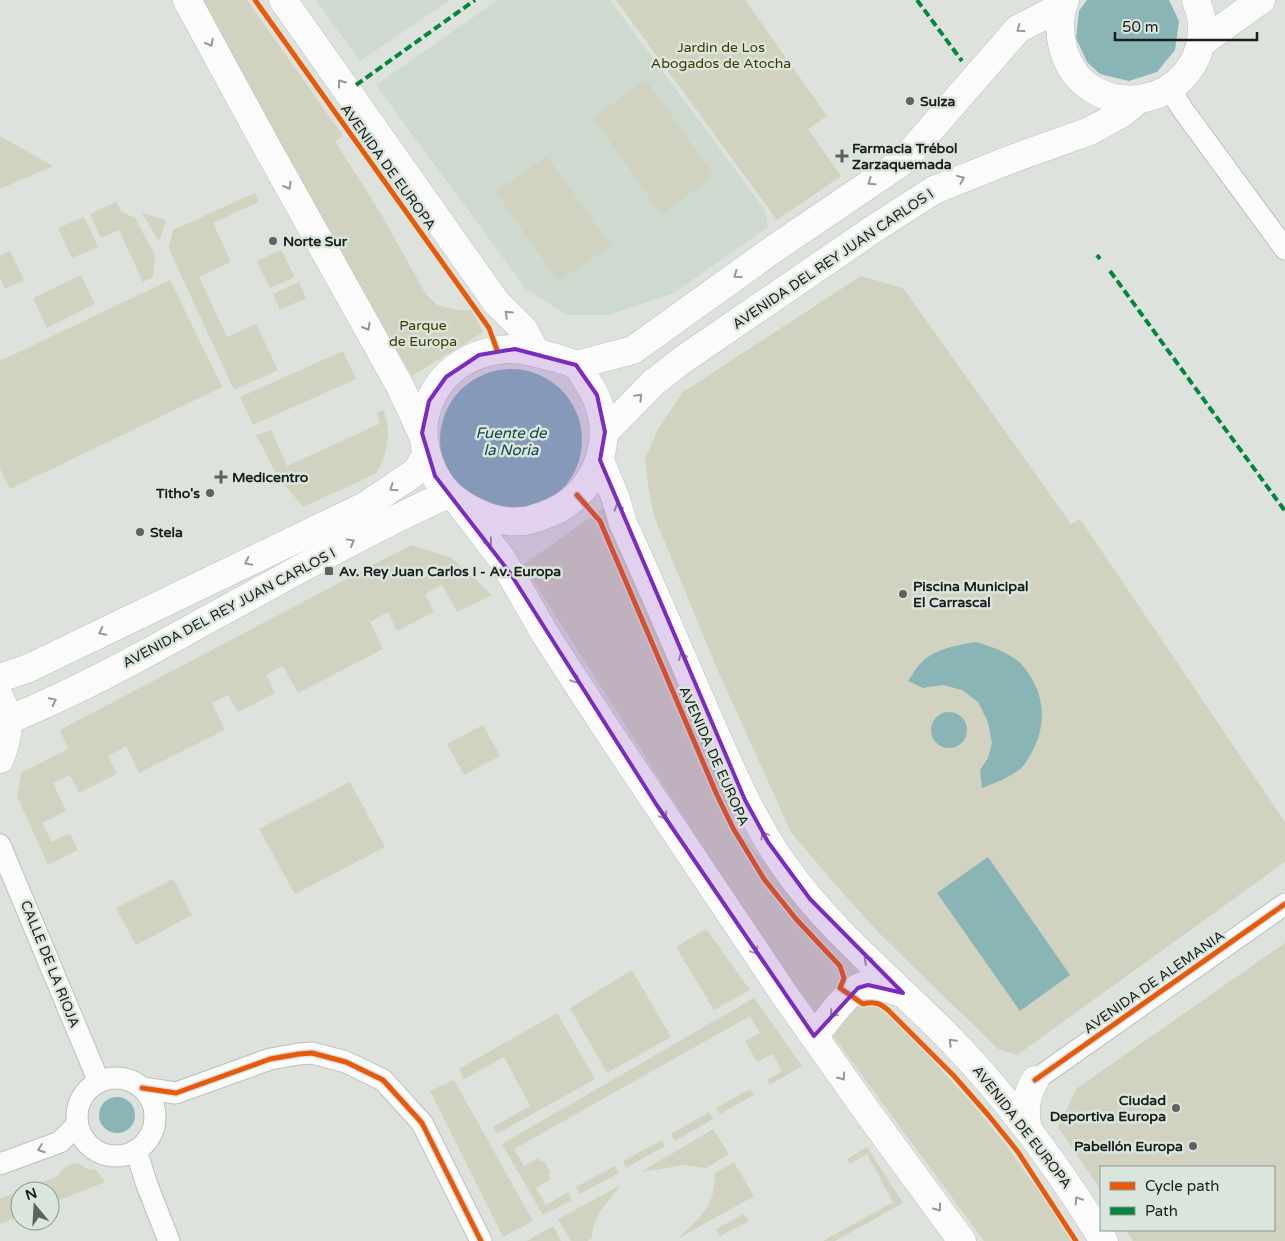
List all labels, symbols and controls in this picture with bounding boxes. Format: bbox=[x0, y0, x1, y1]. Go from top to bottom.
scale bar bbox=[1115, 10, 1258, 42]
text: 50 m bbox=[1122, 18, 1159, 36]
one-way arrow bbox=[1016, 23, 1026, 32]
one-way arrow bbox=[204, 38, 214, 47]
park label: Jardin de Los Abogados de Atocha bbox=[651, 39, 791, 72]
one-way arrow bbox=[339, 80, 347, 89]
place label: Suiza bbox=[920, 93, 955, 110]
marker: Suiza bbox=[904, 95, 916, 107]
street label: AVENIDA DE EUROPA bbox=[337, 101, 439, 233]
place label: Farmacia Trébol Zarzaquemada bbox=[852, 140, 957, 173]
marker: Farmacia Trébol Zarzaquemada bbox=[836, 150, 848, 162]
one-way arrow bbox=[956, 175, 965, 185]
one-way arrow bbox=[867, 176, 876, 186]
one-way arrow bbox=[282, 180, 292, 189]
street label: AVENIDA DEL REY JUAN CARLOS I bbox=[729, 185, 937, 333]
place label: Norte Sur bbox=[283, 233, 348, 250]
marker: Norte Sur bbox=[267, 235, 279, 247]
one-way arrow bbox=[734, 269, 743, 278]
one-way arrow bbox=[505, 311, 514, 320]
park label: Parque de Europa bbox=[389, 317, 457, 350]
one-way arrow bbox=[361, 322, 371, 331]
one-way arrow bbox=[633, 394, 642, 403]
water label: Fuente de la Noria bbox=[475, 424, 548, 459]
place label: Medicentro bbox=[232, 469, 309, 486]
marker: Medicentro bbox=[214, 470, 228, 484]
one-way arrow bbox=[389, 482, 399, 491]
place label: Titho's bbox=[155, 485, 200, 502]
marker: Titho's bbox=[204, 487, 216, 499]
one-way arrow bbox=[614, 503, 624, 511]
place label: Stela bbox=[150, 524, 183, 541]
marker: Stela bbox=[134, 526, 146, 538]
one-way arrow bbox=[484, 537, 493, 546]
one-way arrow bbox=[345, 538, 354, 548]
street label: AVENIDA DEL REY JUAN CARLOS I bbox=[120, 544, 338, 672]
one-way arrow bbox=[244, 555, 253, 566]
place label: Av. Rey Juan Carlos I - Av. Europa bbox=[339, 563, 561, 580]
marker: Av. Rey Juan Carlos I - Av. Europa bbox=[323, 565, 335, 577]
place label: Piscina Municipal El Carrascal bbox=[913, 578, 1029, 611]
marker: Piscina Municipal El Carrascal bbox=[897, 588, 909, 600]
one-way arrow bbox=[98, 626, 107, 636]
one-way arrow bbox=[677, 652, 688, 661]
one-way arrow bbox=[569, 675, 578, 684]
street label: AVENIDA DE EUROPA bbox=[675, 683, 753, 829]
one-way arrow bbox=[48, 697, 57, 707]
one-way arrow bbox=[658, 811, 667, 820]
one-way arrow bbox=[761, 832, 771, 841]
street label: CALLE DE LA RIOJA bbox=[17, 898, 83, 1030]
street label: AVENIDA DE ALEMANIA bbox=[1080, 927, 1228, 1037]
one-way arrow bbox=[749, 945, 758, 954]
one-way arrow bbox=[864, 957, 873, 966]
one-way arrow bbox=[829, 1009, 838, 1018]
one-way arrow bbox=[949, 1038, 958, 1047]
street label: AVENIDA DE EUROPA bbox=[969, 1062, 1075, 1192]
one-way arrow bbox=[836, 1071, 845, 1080]
place label: Ciudad Deportiva Europa bbox=[1050, 1092, 1166, 1125]
marker: Ciudad Deportiva Europa bbox=[1170, 1102, 1182, 1114]
place label: Pabellón Europa bbox=[1074, 1138, 1183, 1155]
marker: Pabellón Europa bbox=[1187, 1140, 1199, 1152]
one-way arrow bbox=[37, 1143, 46, 1153]
legend bbox=[1100, 1166, 1275, 1231]
text: Cycle path bbox=[1145, 1177, 1219, 1195]
north arrow bbox=[10, 1181, 60, 1231]
text: N bbox=[23, 1184, 39, 1204]
one-way arrow bbox=[1074, 1196, 1084, 1205]
one-way arrow bbox=[932, 1202, 941, 1212]
text: Path bbox=[1145, 1202, 1178, 1220]

